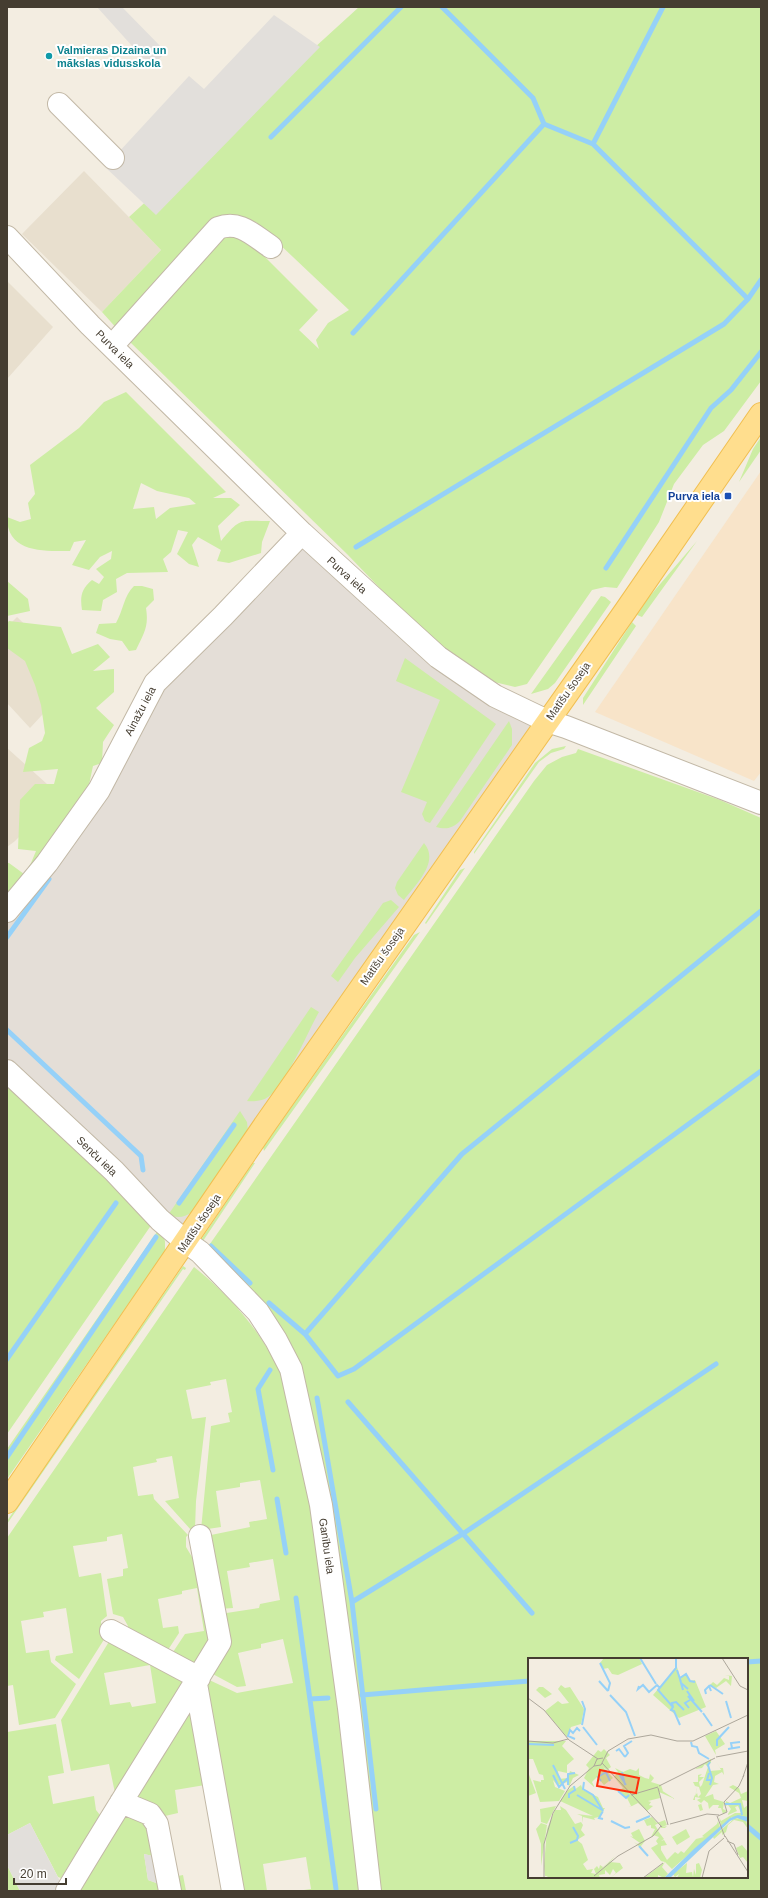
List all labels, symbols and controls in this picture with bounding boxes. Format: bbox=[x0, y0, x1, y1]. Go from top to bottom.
place label: Valmieras Dizaina un mākslas vidusskola bbox=[57, 44, 167, 69]
marker: Valmieras Dizaina un mākslas vidusskola bbox=[44, 51, 54, 61]
street label: Purva iela bbox=[93, 327, 137, 371]
place label: Purva iela bbox=[668, 490, 721, 502]
marker: Purva iela bbox=[723, 491, 733, 501]
street label: Purva iela bbox=[325, 554, 370, 596]
street label: Matīšu šoseja bbox=[544, 659, 593, 722]
street label: Ainažu iela bbox=[122, 684, 158, 738]
street label: Matīšu šoseja bbox=[358, 924, 407, 987]
street label: Senču iela bbox=[74, 1134, 120, 1179]
street label: Matīšu šoseja bbox=[175, 1191, 223, 1254]
street label: Ganību iela bbox=[317, 1517, 337, 1576]
inset map bbox=[528, 1658, 748, 1878]
scale bar bbox=[14, 1860, 66, 1886]
text: 20 m bbox=[20, 1867, 47, 1881]

